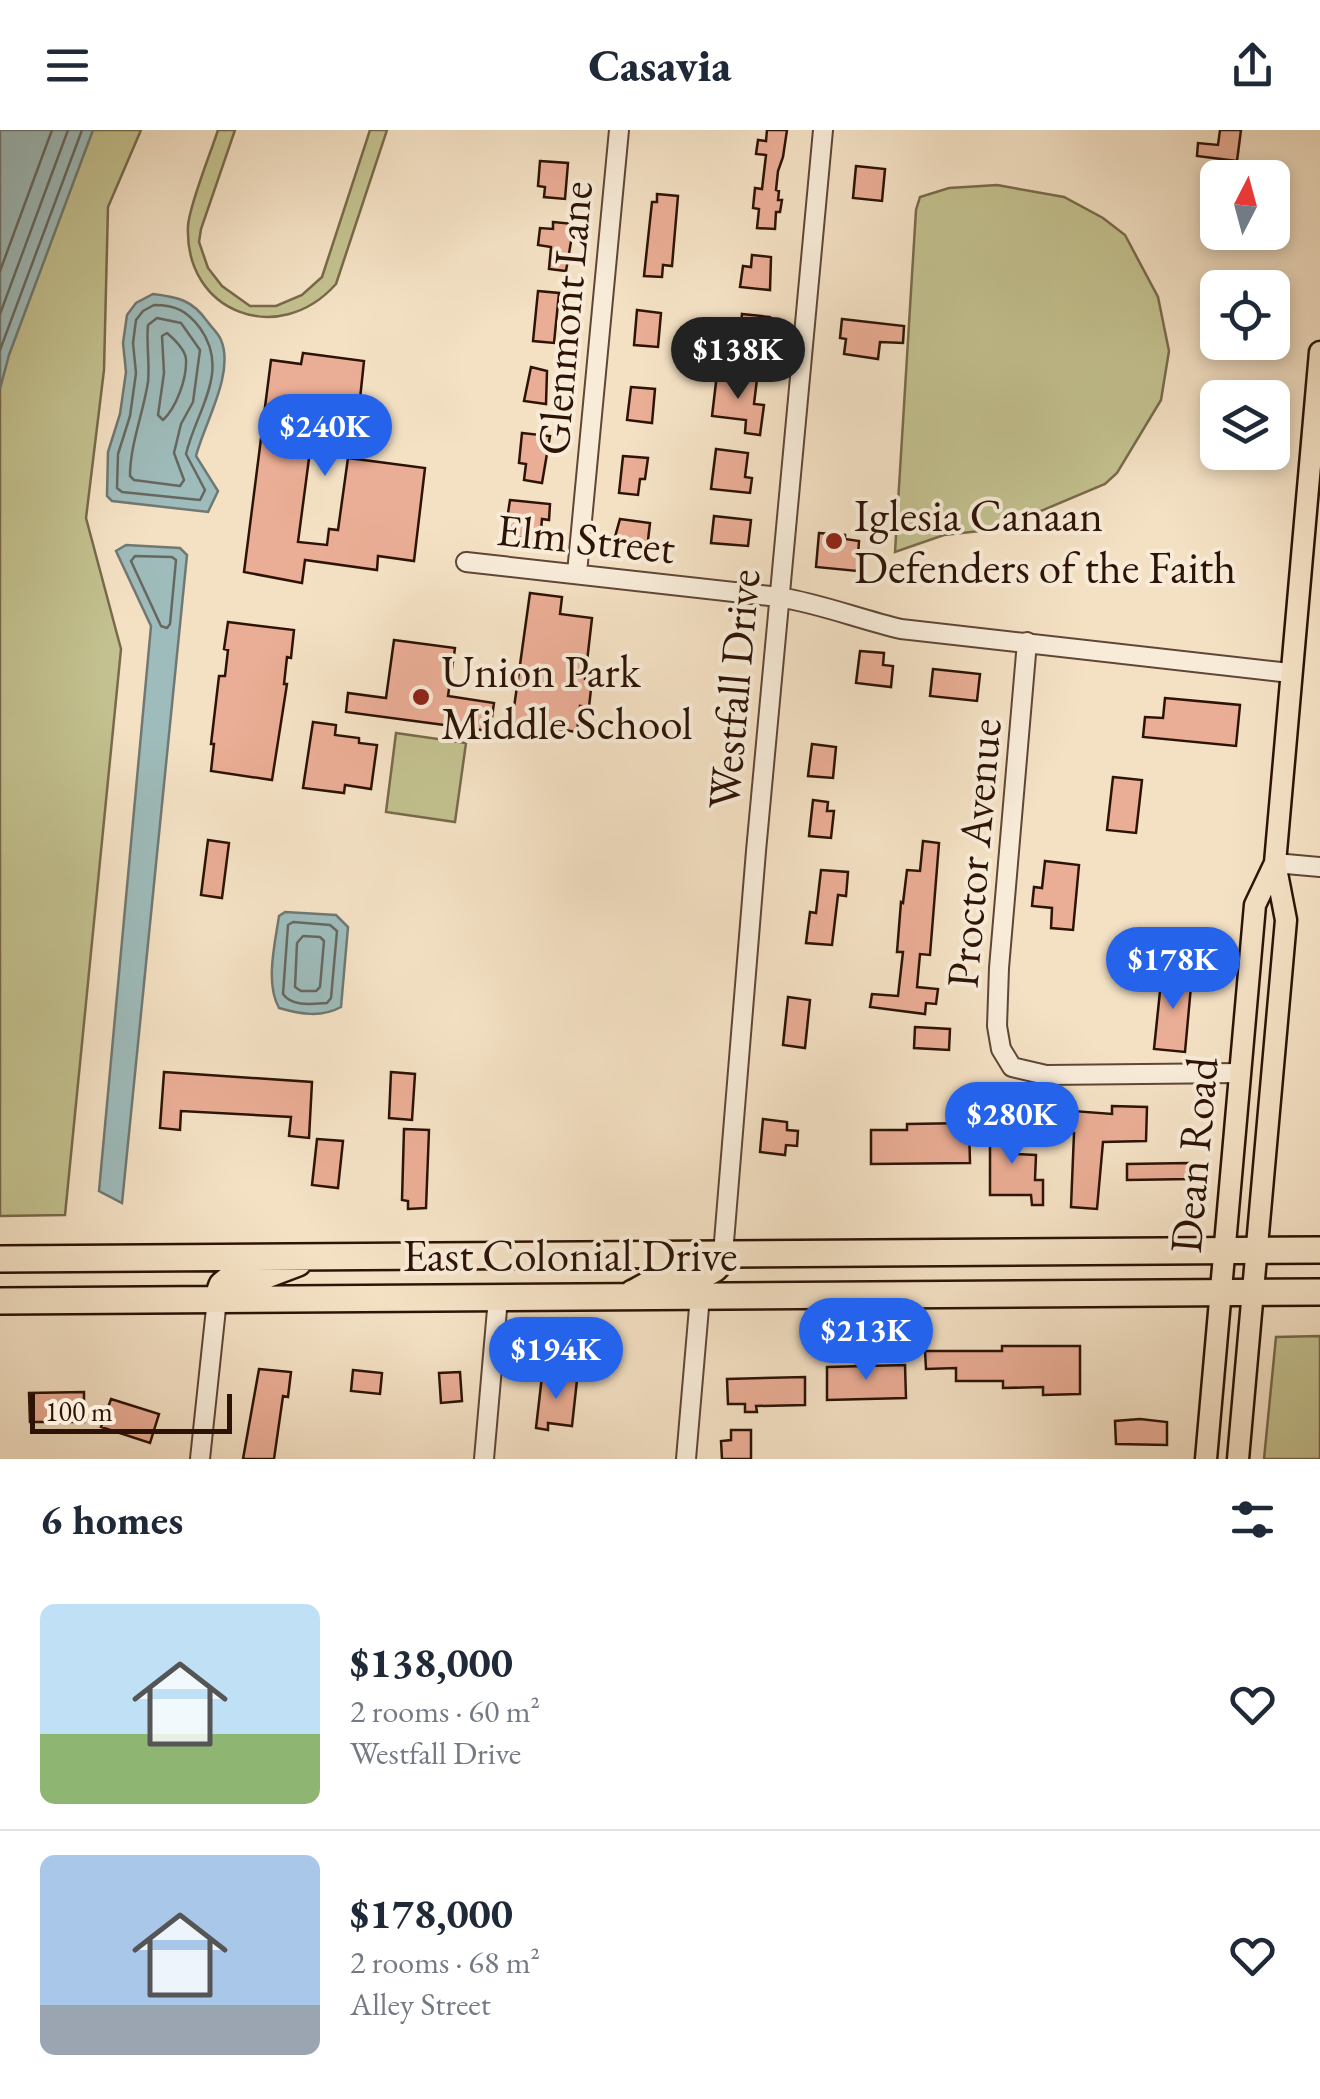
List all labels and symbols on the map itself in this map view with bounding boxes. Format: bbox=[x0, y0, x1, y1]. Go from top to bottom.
north arrow bbox=[1200, 160, 1290, 250]
street label: Glenmont Lane bbox=[523, 179, 605, 457]
pin: $138K bbox=[668, 317, 808, 402]
pin: $240K bbox=[255, 394, 395, 479]
place label: Iglesia Canaan Defenders of the Faith bbox=[854, 486, 1236, 596]
street label: Elm Street bbox=[494, 500, 678, 576]
marker: Iglesia Canaan Defenders of the Faith bbox=[823, 530, 845, 552]
street label: Westfall Drive bbox=[694, 567, 772, 811]
place label: Union Park Middle School bbox=[441, 642, 693, 752]
marker: Union Park Middle School bbox=[410, 686, 432, 708]
street label: Proctor Avenue bbox=[932, 716, 1014, 990]
pin: $178K bbox=[1103, 927, 1243, 1012]
street label: Dean Road bbox=[1156, 1054, 1230, 1255]
pin: $280K bbox=[942, 1082, 1082, 1167]
street label: East Colonial Drive bbox=[402, 1226, 738, 1284]
pin: $213K bbox=[796, 1298, 936, 1383]
pin: $194K bbox=[486, 1317, 626, 1402]
scale bar bbox=[30, 1389, 232, 1434]

